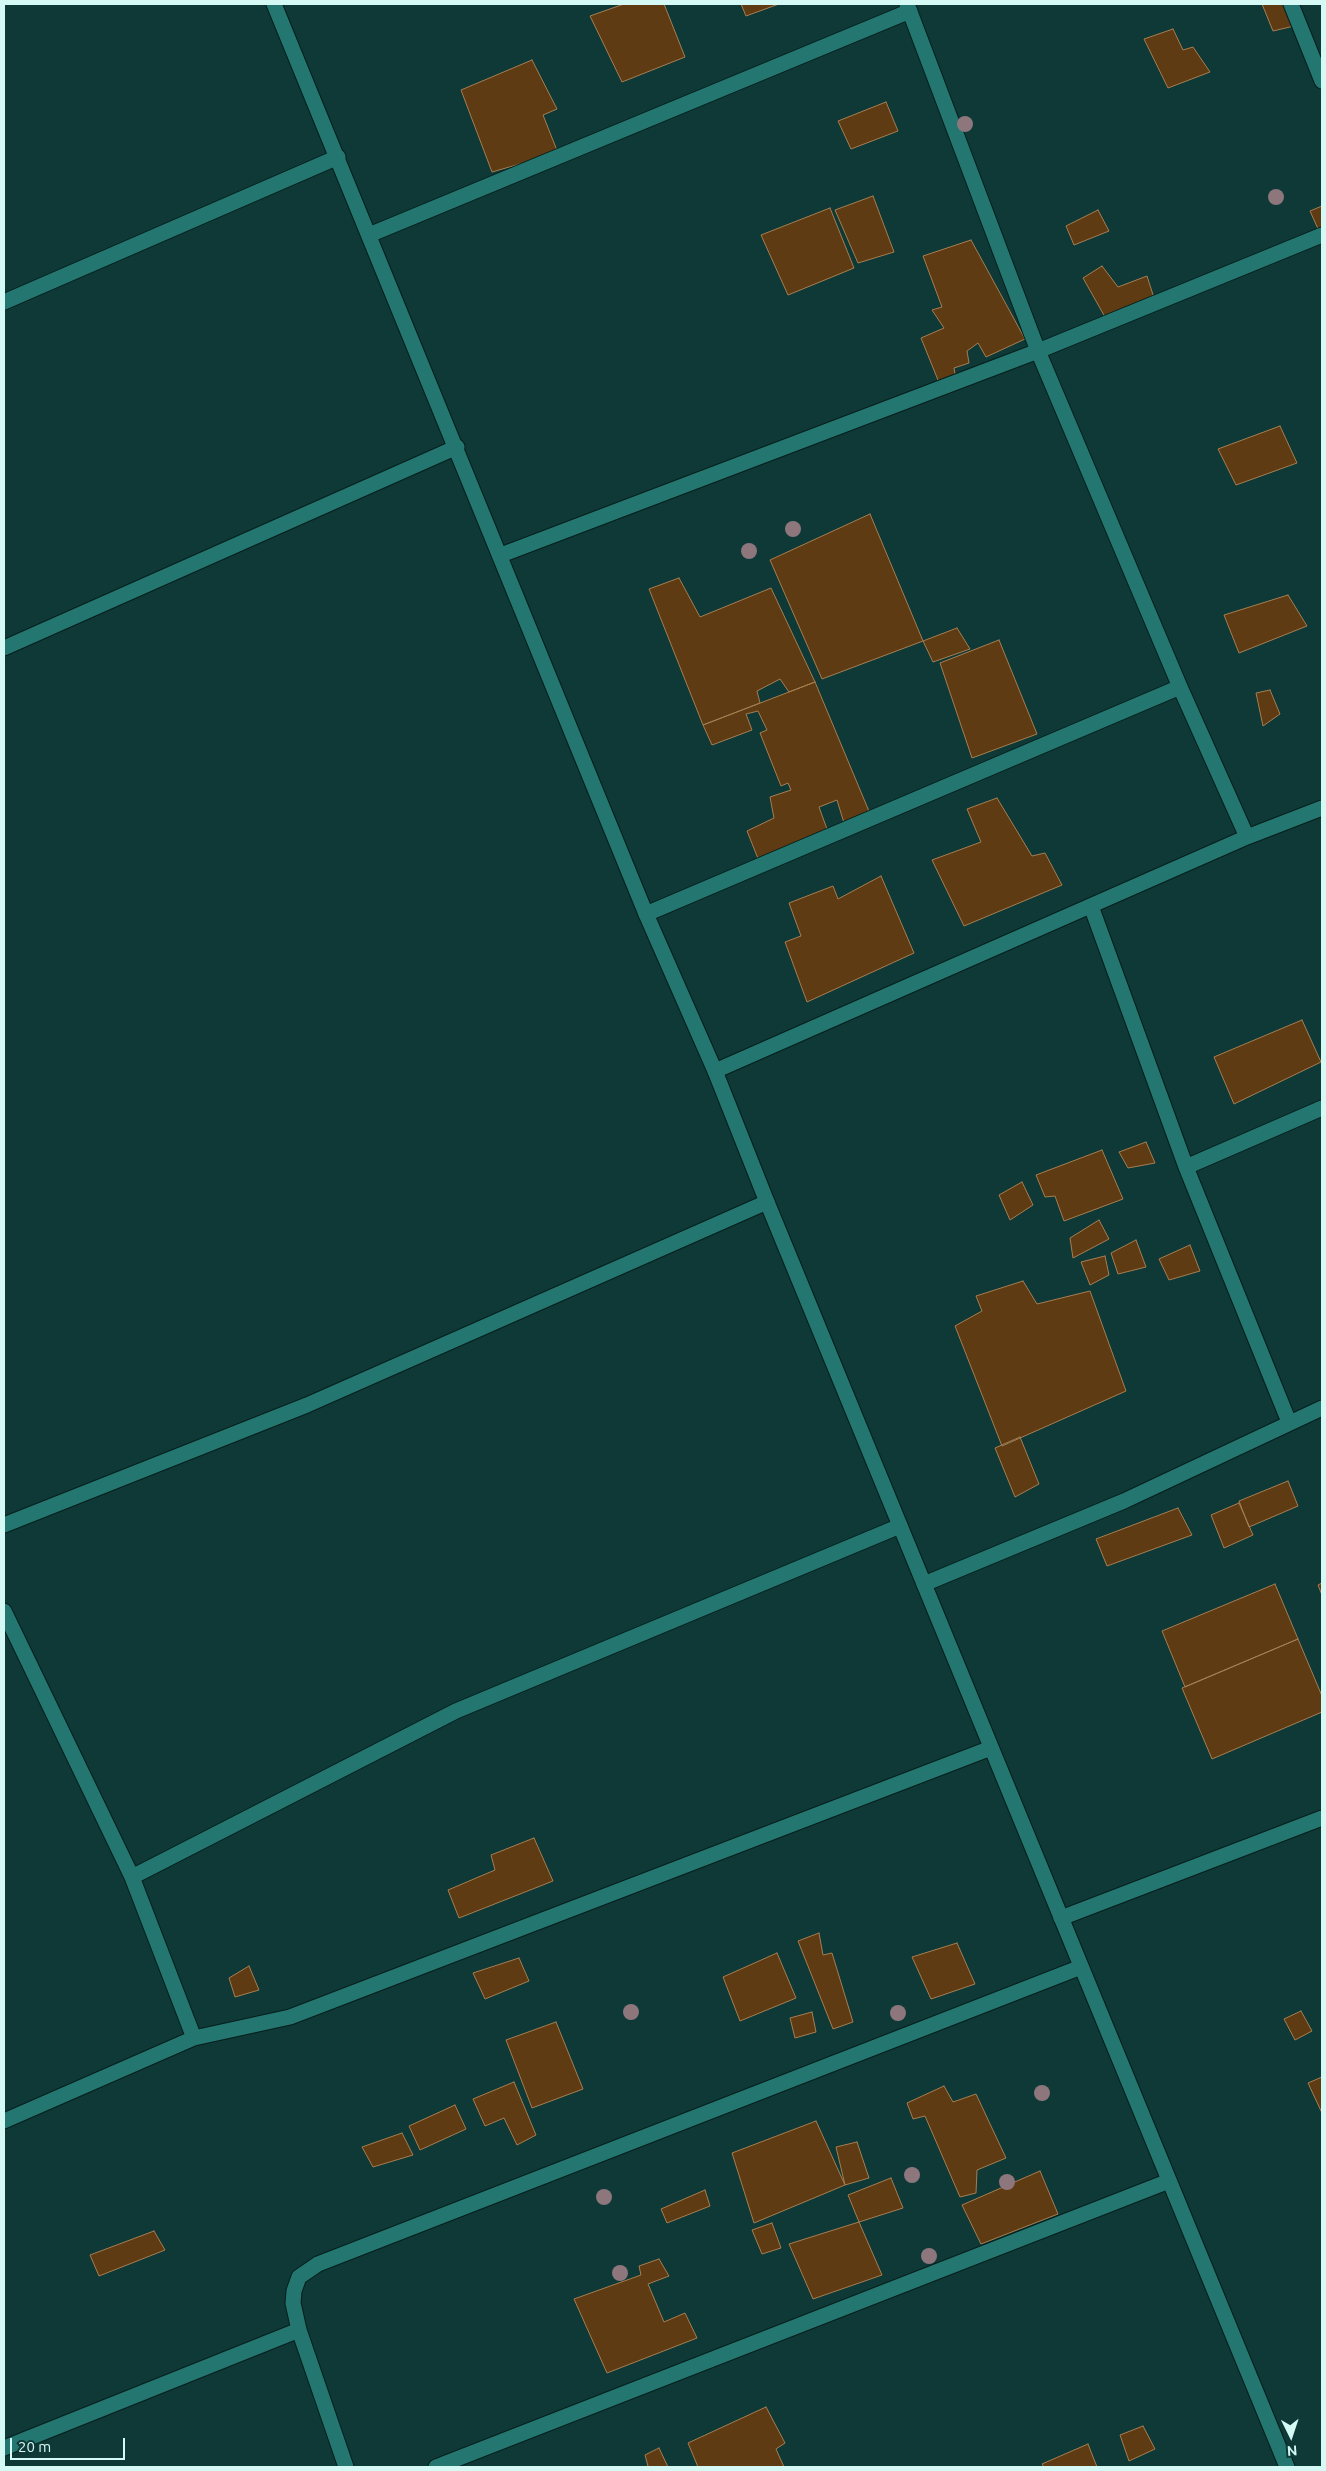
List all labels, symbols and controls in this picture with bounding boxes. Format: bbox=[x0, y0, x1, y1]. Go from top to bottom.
north arrow bbox=[1266, 2411, 1316, 2461]
scale bar bbox=[12, 2428, 128, 2460]
text: 20 m bbox=[18, 2438, 51, 2455]
text: N bbox=[1286, 2443, 1298, 2459]

